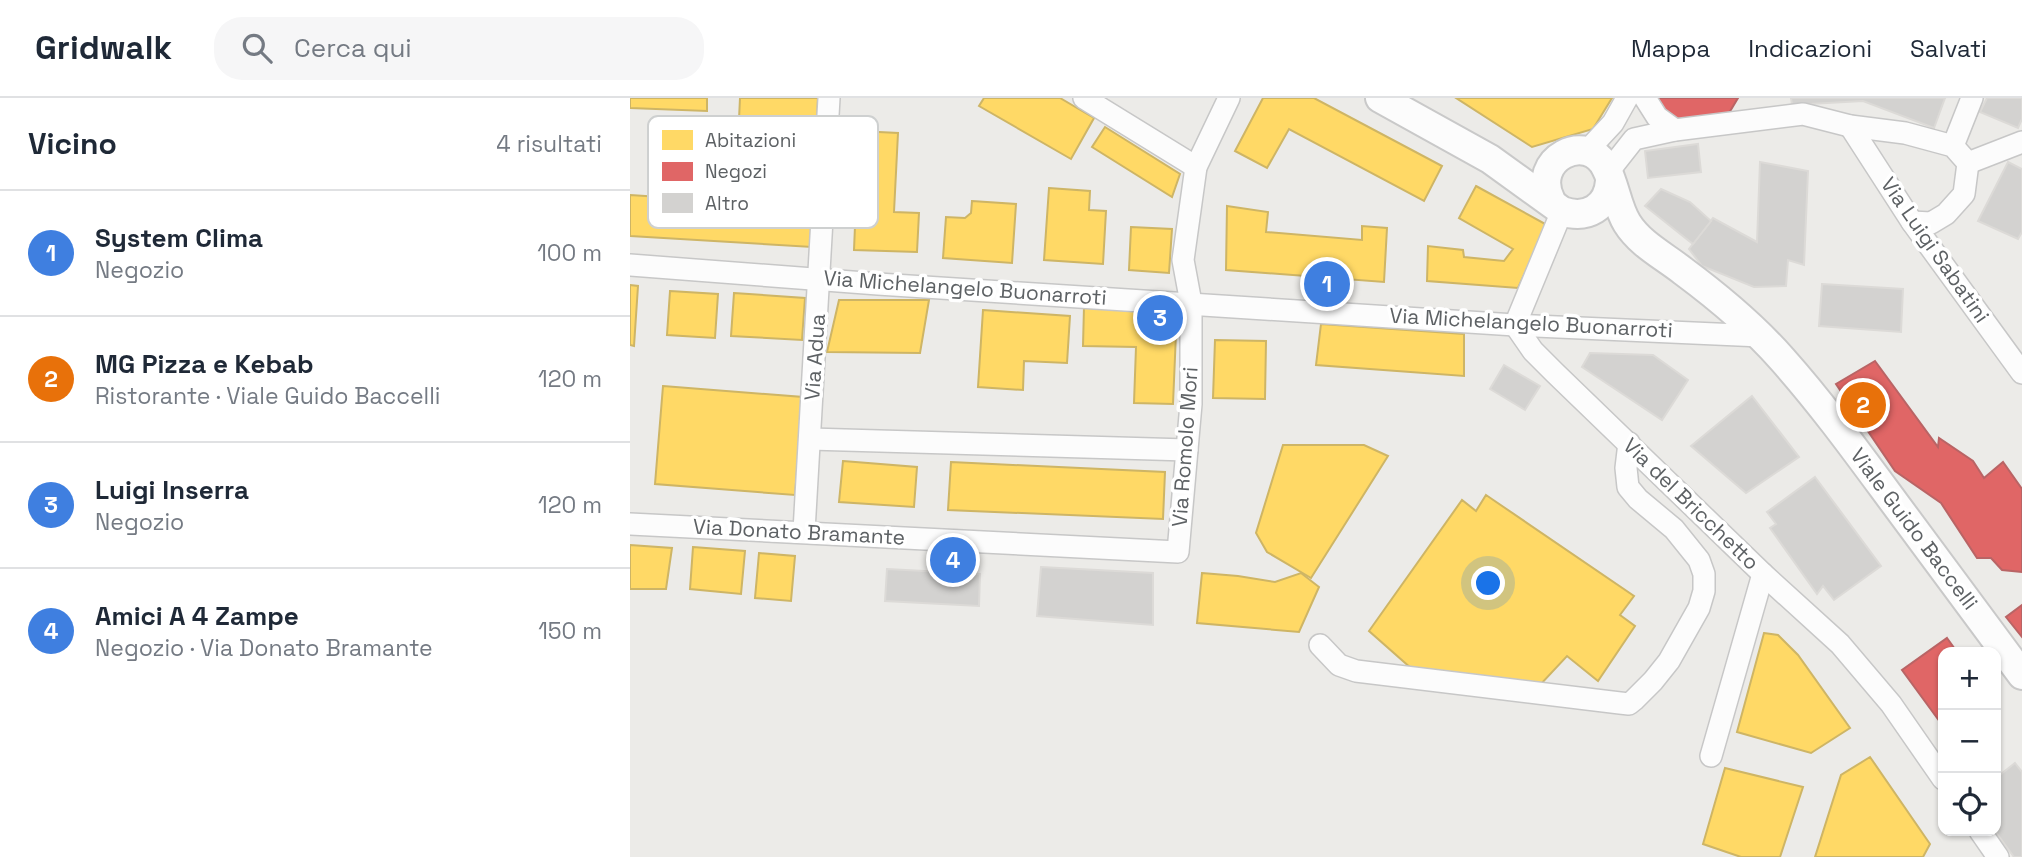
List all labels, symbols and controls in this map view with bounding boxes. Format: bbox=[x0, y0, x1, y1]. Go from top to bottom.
search box bbox=[214, 17, 704, 80]
text: Gridwalk bbox=[35, 27, 172, 69]
icon: search bbox=[238, 29, 276, 67]
text: Cerca qui bbox=[294, 31, 412, 65]
text: Mappa bbox=[1631, 33, 1710, 64]
text: Indicazioni bbox=[1748, 33, 1872, 64]
text: Salvati bbox=[1910, 33, 1987, 64]
legend bbox=[648, 116, 878, 228]
text: Vicino bbox=[28, 124, 117, 163]
text: Abitazioni bbox=[705, 128, 796, 153]
text: 4 risultati bbox=[496, 129, 602, 159]
text: Negozi bbox=[705, 159, 767, 184]
street label: Via Luigi Sabatini bbox=[1875, 172, 1996, 328]
text: Altro bbox=[705, 191, 749, 216]
text: System Clima bbox=[95, 221, 263, 255]
text: 1 bbox=[46, 238, 56, 268]
text: 100 m bbox=[537, 238, 602, 268]
text: Negozio bbox=[95, 255, 184, 285]
pin: 1 bbox=[1304, 258, 1350, 310]
street label: Via Michelangelo Buonarroti bbox=[823, 264, 1108, 311]
pin: 3 bbox=[1137, 292, 1183, 344]
street label: Via Michelangelo Buonarroti bbox=[1389, 302, 1673, 343]
street label: Via Adua bbox=[798, 313, 831, 401]
text: MG Pizza e Kebab bbox=[95, 347, 314, 381]
text: 2 bbox=[44, 364, 58, 394]
text: 120 m bbox=[538, 364, 602, 394]
street label: Via Romolo Mori bbox=[1165, 366, 1204, 528]
pin: 2 bbox=[1840, 379, 1886, 431]
text: Ristorante · Viale Guido Baccelli bbox=[95, 381, 441, 411]
street label: Via del Bricchetto bbox=[1618, 432, 1765, 575]
street label: Viale Guido Baccelli bbox=[1845, 442, 1984, 615]
text: Luigi Inserra bbox=[95, 473, 249, 507]
text: 3 bbox=[44, 490, 58, 520]
text: 120 m bbox=[538, 490, 602, 520]
text: Negozio bbox=[95, 507, 184, 537]
street label: Via Donato Bramante bbox=[692, 512, 906, 551]
pin: 4 bbox=[930, 534, 976, 586]
your location bbox=[1471, 566, 1505, 600]
text: Amici A 4 Zampe bbox=[95, 599, 299, 633]
text: 4 bbox=[44, 616, 58, 646]
text: 150 m bbox=[538, 616, 602, 646]
text: Negozio · Via Donato Bramante bbox=[95, 633, 433, 663]
map controls bbox=[1938, 647, 2001, 836]
button: + bbox=[1938, 647, 2001, 710]
button: − bbox=[1938, 710, 2001, 773]
button: locate bbox=[1938, 773, 2001, 836]

